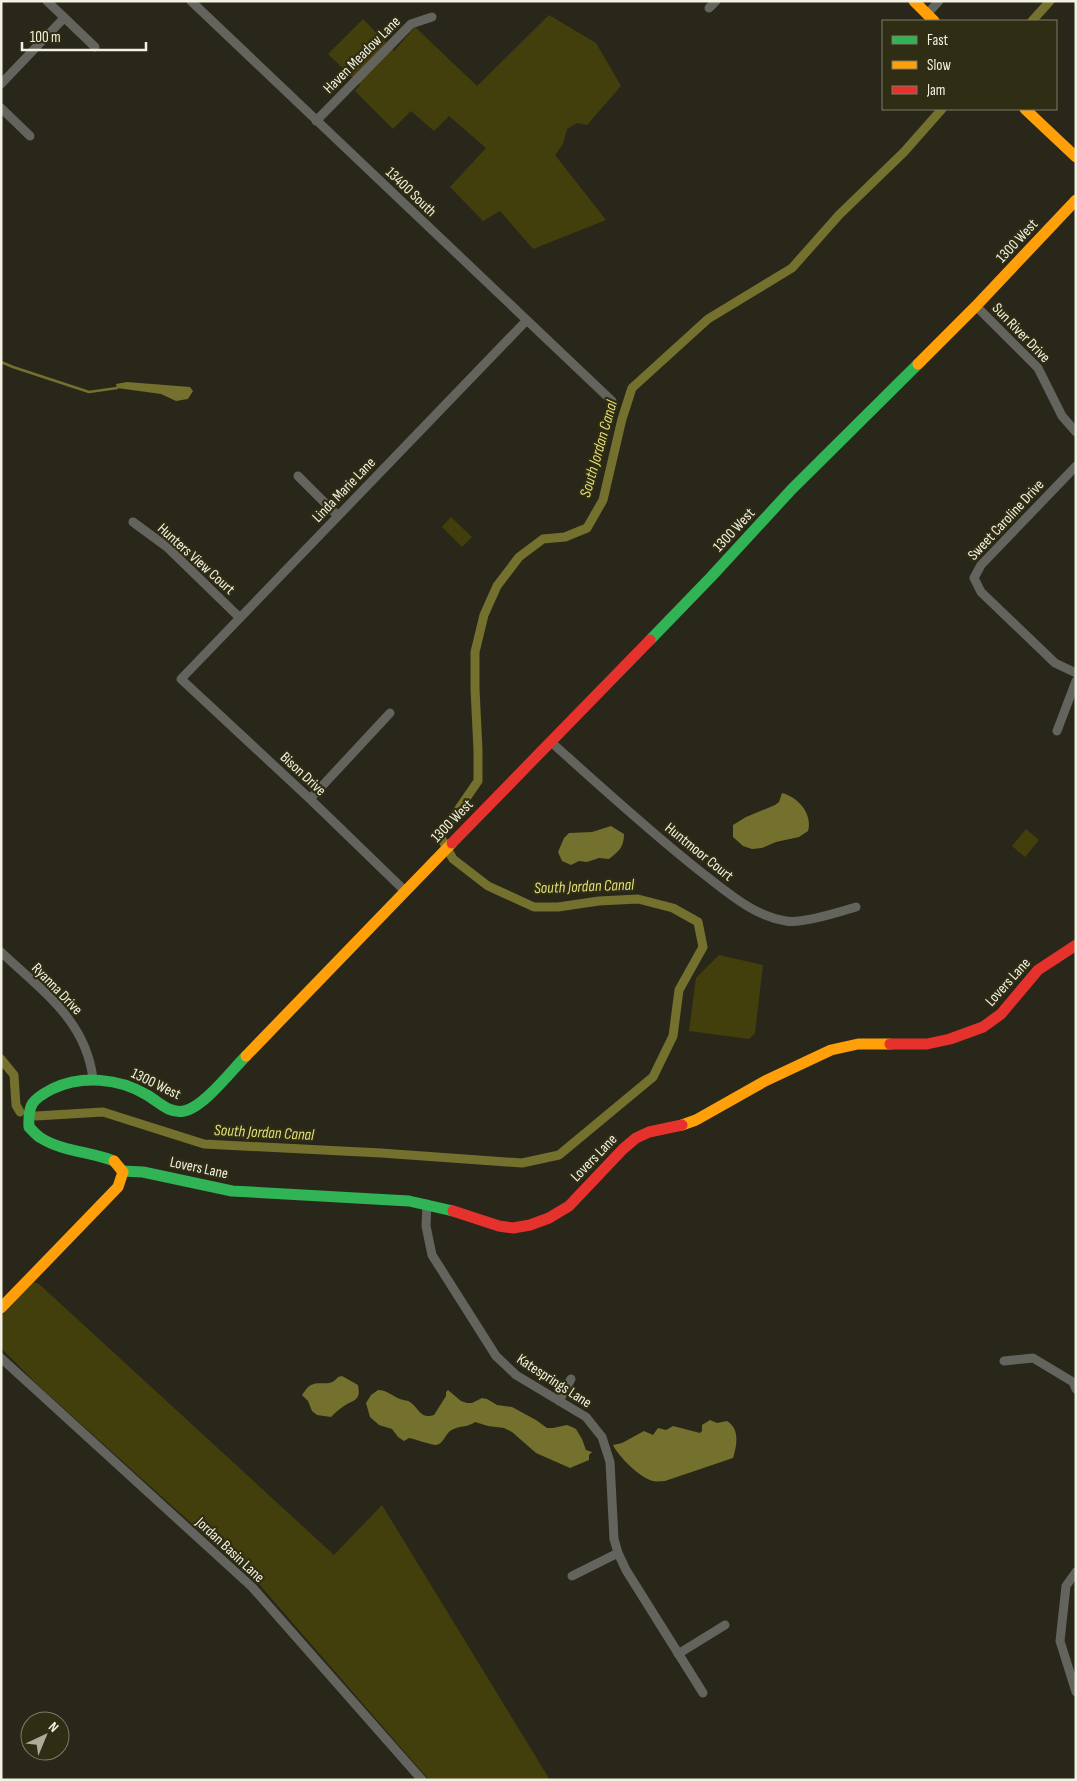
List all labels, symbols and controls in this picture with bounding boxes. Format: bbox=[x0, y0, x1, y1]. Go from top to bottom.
street label: Haven Meadow Lane bbox=[319, 12, 405, 98]
scale bar bbox=[22, 20, 146, 52]
legend bbox=[882, 20, 1057, 110]
text: 100 m bbox=[30, 28, 61, 47]
text: Fast bbox=[927, 31, 949, 50]
text: Slow bbox=[927, 56, 951, 75]
text: Jam bbox=[926, 81, 945, 100]
street label: 13400 South bbox=[382, 163, 440, 221]
street label: 1300 West bbox=[992, 215, 1042, 267]
street label: Sun River Drive bbox=[988, 299, 1054, 367]
water label: South Jordan Canal bbox=[576, 397, 622, 500]
street label: Linda Marie Lane bbox=[308, 453, 380, 527]
street label: Sweet Caroline Drive bbox=[964, 476, 1048, 564]
street label: 1300 West bbox=[709, 504, 759, 556]
street label: Hunters View Court bbox=[153, 519, 239, 599]
street label: Bison Drive bbox=[276, 748, 330, 800]
street label: 1300 West bbox=[427, 795, 477, 847]
street label: Huntmoor Court bbox=[661, 819, 737, 886]
water label: South Jordan Canal bbox=[534, 876, 635, 898]
street label: Lovers Lane bbox=[981, 954, 1035, 1010]
street label: Ryanna Drive bbox=[28, 959, 86, 1019]
street label: 1300 West bbox=[128, 1064, 184, 1104]
water label: South Jordan Canal bbox=[214, 1121, 316, 1145]
street label: Lovers Lane bbox=[567, 1130, 621, 1186]
street label: Lovers Lane bbox=[168, 1153, 230, 1183]
street label: Katesprings Lane bbox=[513, 1350, 595, 1412]
street label: Jordan Basin Lane bbox=[191, 1513, 268, 1587]
north arrow bbox=[20, 1711, 70, 1761]
text: N bbox=[45, 1718, 62, 1736]

